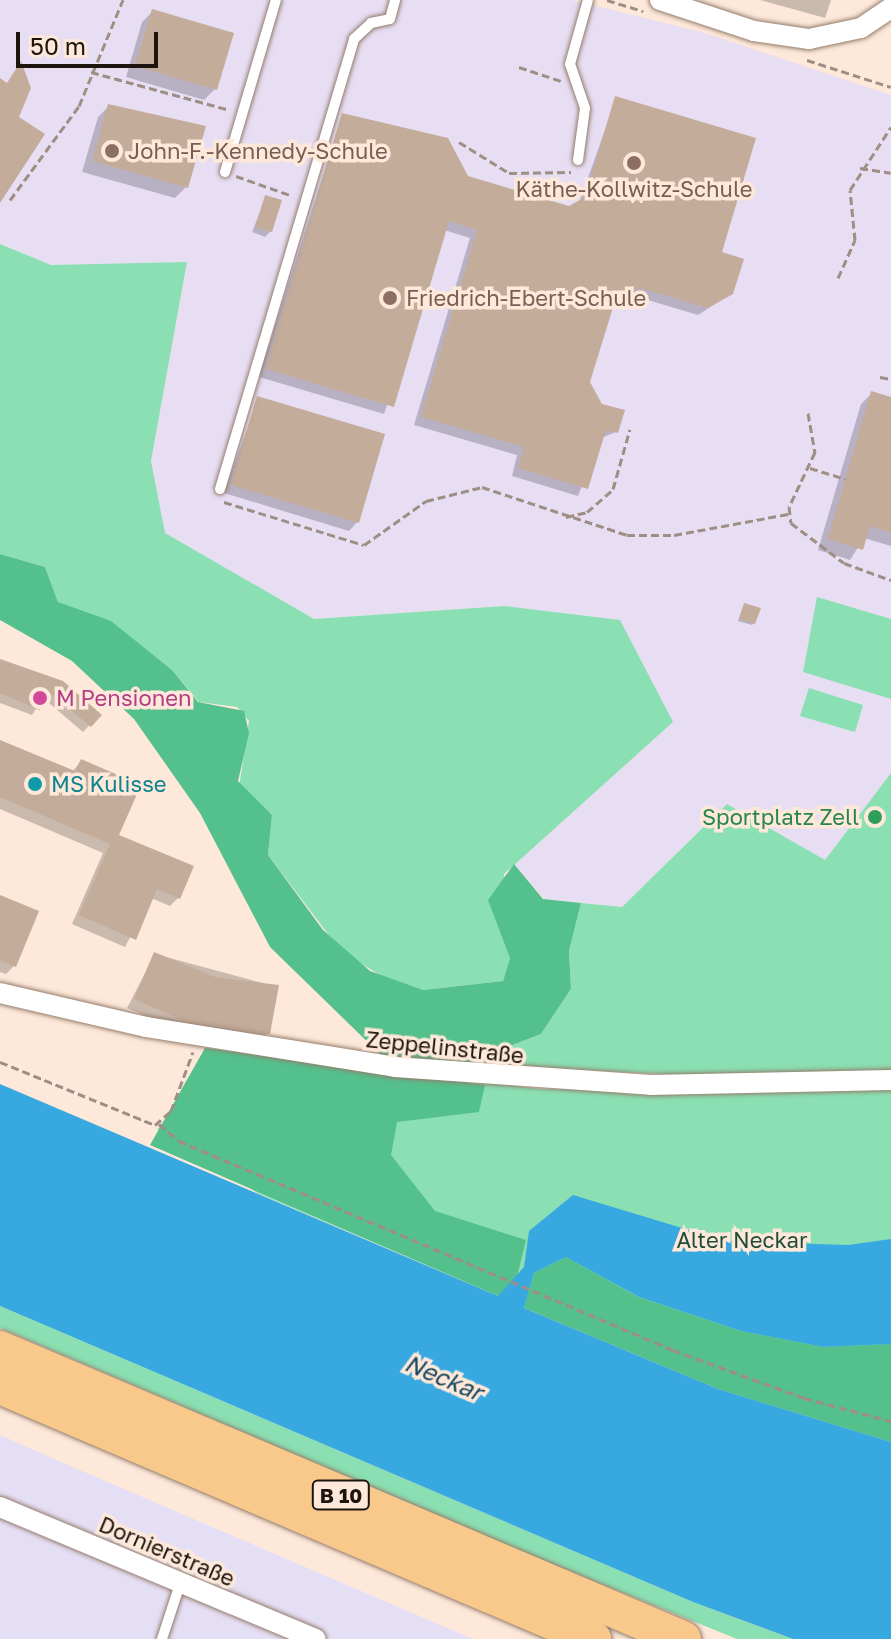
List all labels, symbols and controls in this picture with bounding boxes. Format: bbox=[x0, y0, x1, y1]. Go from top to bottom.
scale bar bbox=[20, 16, 162, 66]
text: 50 m bbox=[30, 31, 86, 60]
place label: John-F.-Kennedy-Schule bbox=[128, 138, 388, 164]
marker: John-F.-Kennedy-Schule bbox=[103, 142, 121, 160]
marker: Käthe-Kollwitz-Schule bbox=[625, 154, 643, 172]
place label: Käthe-Kollwitz-Schule bbox=[515, 176, 753, 202]
place label: Friedrich-Ebert-Schule bbox=[406, 285, 646, 311]
marker: Friedrich-Ebert-Schule bbox=[381, 289, 399, 307]
place label: M Pensionen bbox=[56, 685, 191, 711]
marker: M Pensionen bbox=[31, 689, 49, 707]
place label: MS Kulisse bbox=[51, 771, 167, 797]
marker: MS Kulisse bbox=[26, 775, 44, 793]
place label: Sportplatz Zell bbox=[702, 804, 859, 830]
marker: Sportplatz Zell bbox=[866, 808, 884, 826]
street label: Zeppelinstraße bbox=[365, 1026, 525, 1068]
park label: Alter Neckar bbox=[676, 1227, 808, 1253]
water label: Neckar bbox=[401, 1348, 487, 1406]
road number: B 10 bbox=[311, 1479, 371, 1511]
street label: Dornierstraße bbox=[95, 1511, 239, 1591]

